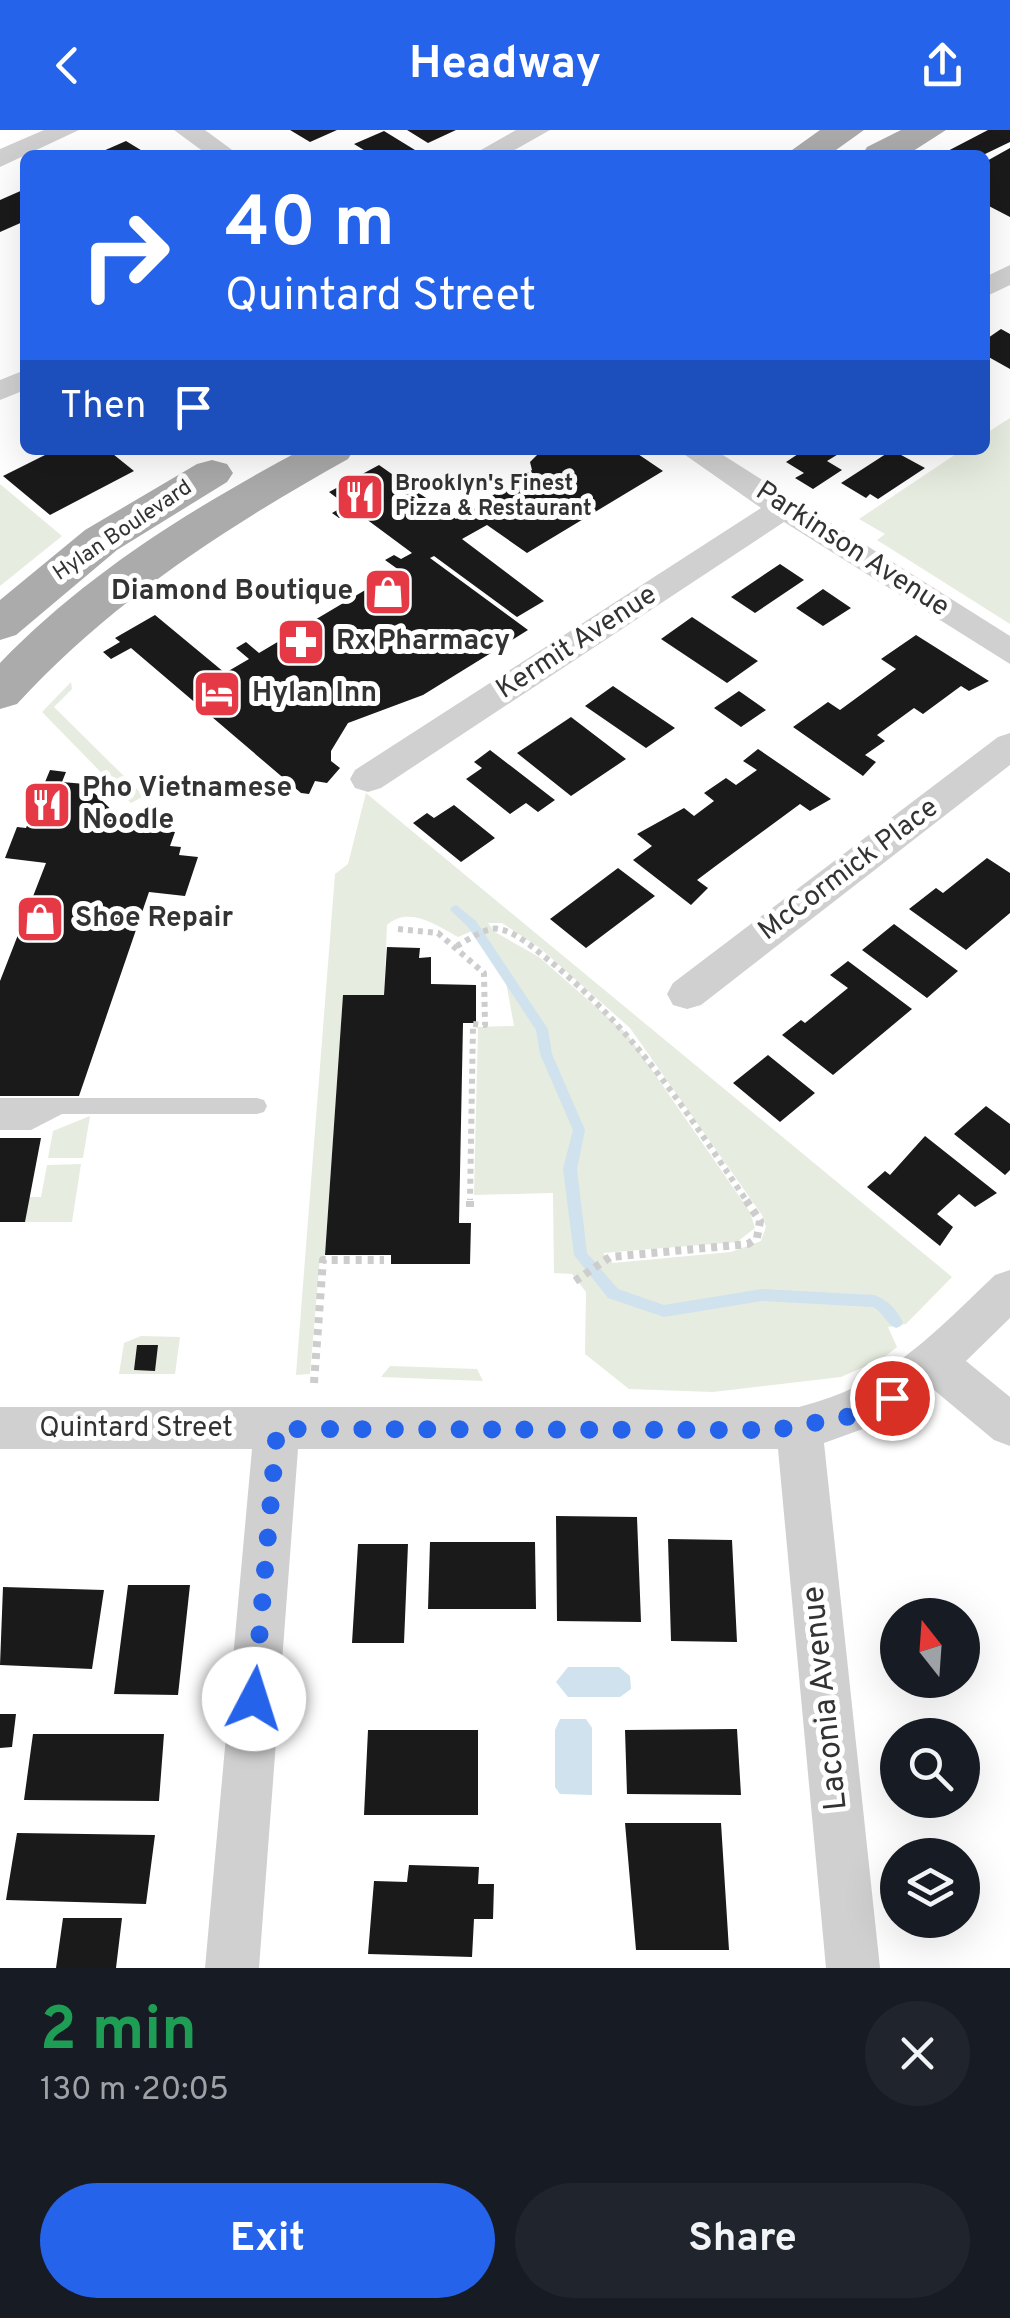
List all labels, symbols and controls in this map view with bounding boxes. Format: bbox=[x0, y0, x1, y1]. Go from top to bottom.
text: Headway bbox=[409, 37, 601, 94]
icon: back bbox=[40, 38, 95, 93]
icon: share bbox=[915, 38, 970, 93]
text: 40 m bbox=[225, 182, 395, 271]
icon: right bbox=[60, 190, 190, 320]
text: Quintard Street bbox=[225, 269, 536, 326]
icon: arrive bbox=[166, 380, 221, 435]
text: Then bbox=[60, 383, 146, 432]
restaurant icon: Brooklyn's Finest Pizza & Restaurant bbox=[334, 471, 386, 523]
place label: Brooklyn's Finest Pizza & Restaurant bbox=[395, 471, 592, 523]
street label: Parkinson Avenue bbox=[748, 474, 956, 626]
street label: Hylan Boulevard bbox=[48, 475, 198, 587]
shop icon: Diamond Boutique bbox=[362, 566, 414, 618]
place label: Diamond Boutique bbox=[111, 574, 353, 610]
street label: Kermit Avenue bbox=[490, 578, 664, 708]
pharmacy icon: Rx Pharmacy bbox=[275, 616, 327, 668]
place label: Rx Pharmacy bbox=[336, 624, 510, 660]
hotel icon: Hylan Inn bbox=[191, 668, 243, 720]
place label: Hylan Inn bbox=[252, 676, 377, 712]
place label: Pho Vietnamese Noodle bbox=[82, 771, 292, 839]
restaurant icon: Pho Vietnamese Noodle bbox=[21, 779, 73, 831]
street label: McCormick Place bbox=[752, 791, 946, 949]
shop icon: Shoe Repair bbox=[14, 893, 66, 945]
place label: Shoe Repair bbox=[75, 901, 233, 937]
pin bbox=[850, 1356, 935, 1441]
icon: arrive bbox=[865, 1371, 920, 1426]
street label: Quintard Street bbox=[39, 1411, 233, 1447]
street label: Laconia Avenue bbox=[794, 1584, 858, 1812]
north arrow bbox=[880, 1598, 980, 1698]
map controls bbox=[880, 1598, 980, 1938]
position arrow bbox=[202, 1647, 306, 1751]
button: search bbox=[880, 1718, 980, 1818]
button: layers bbox=[880, 1838, 980, 1938]
text: 2 min bbox=[40, 1995, 197, 2071]
button: close bbox=[865, 2001, 970, 2106]
text: 130 m · 20:05 bbox=[40, 2071, 229, 2111]
button: Exit bbox=[40, 2183, 495, 2298]
button: Share bbox=[515, 2183, 970, 2298]

